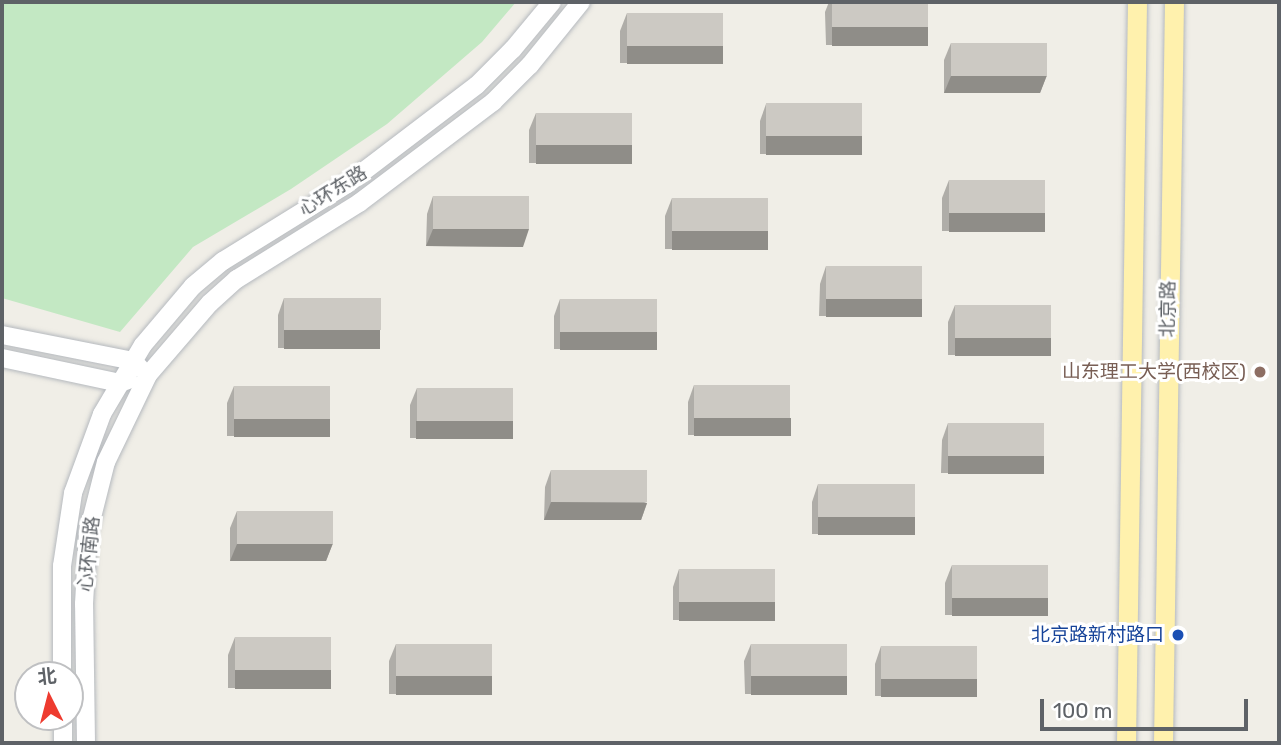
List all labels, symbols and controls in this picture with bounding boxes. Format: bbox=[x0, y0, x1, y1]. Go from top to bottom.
street label: 心环东路 bbox=[295, 161, 371, 221]
street label: 北京路 bbox=[1156, 280, 1180, 338]
place label: 山东理工大学(西校区) bbox=[1062, 361, 1246, 383]
marker: 山东理工大学(西校区) bbox=[1252, 364, 1268, 380]
street label: 心环南路 bbox=[74, 515, 104, 593]
place label: 北京路新村路口 bbox=[1031, 624, 1164, 646]
marker: 北京路新村路口 bbox=[1170, 627, 1186, 643]
north arrow bbox=[14, 661, 84, 731]
text: 北 bbox=[36, 664, 58, 689]
scale bar bbox=[1043, 686, 1251, 730]
text: 100 m bbox=[1053, 698, 1112, 723]

